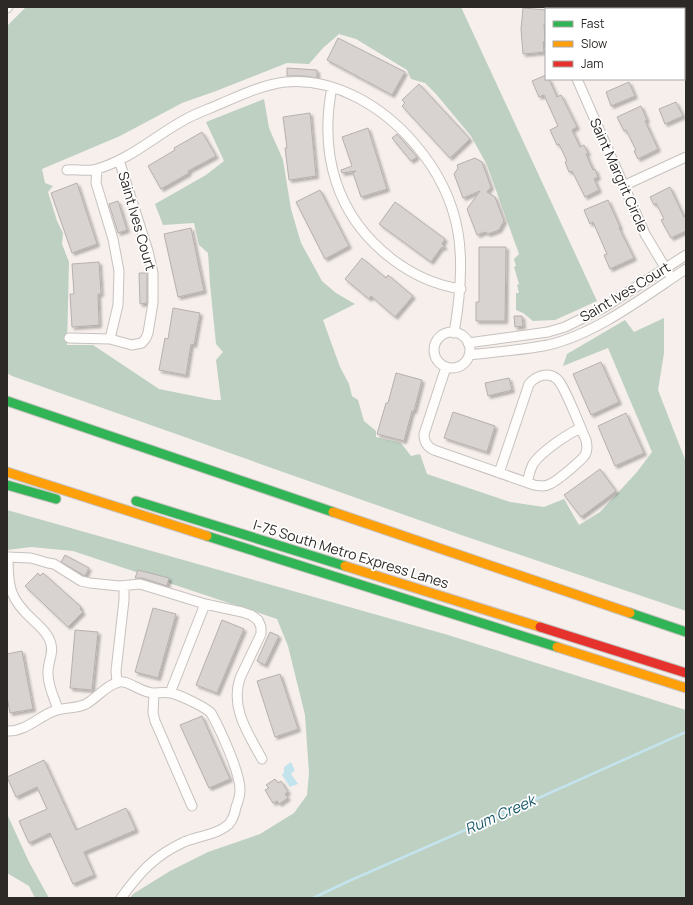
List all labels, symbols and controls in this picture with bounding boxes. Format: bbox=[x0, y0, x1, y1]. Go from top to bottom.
legend bbox=[545, 8, 685, 80]
text: Fast bbox=[581, 15, 605, 32]
text: Slow bbox=[581, 35, 607, 52]
text: Jam bbox=[581, 55, 603, 72]
street label: Saint Margrit Circle bbox=[586, 115, 653, 235]
street label: Saint Ives Court bbox=[114, 169, 161, 273]
street label: Saint Ives Court bbox=[576, 257, 674, 326]
street label: I-75 South Metro Express Lanes bbox=[251, 515, 451, 592]
water label: Rum Creek bbox=[461, 789, 541, 839]

